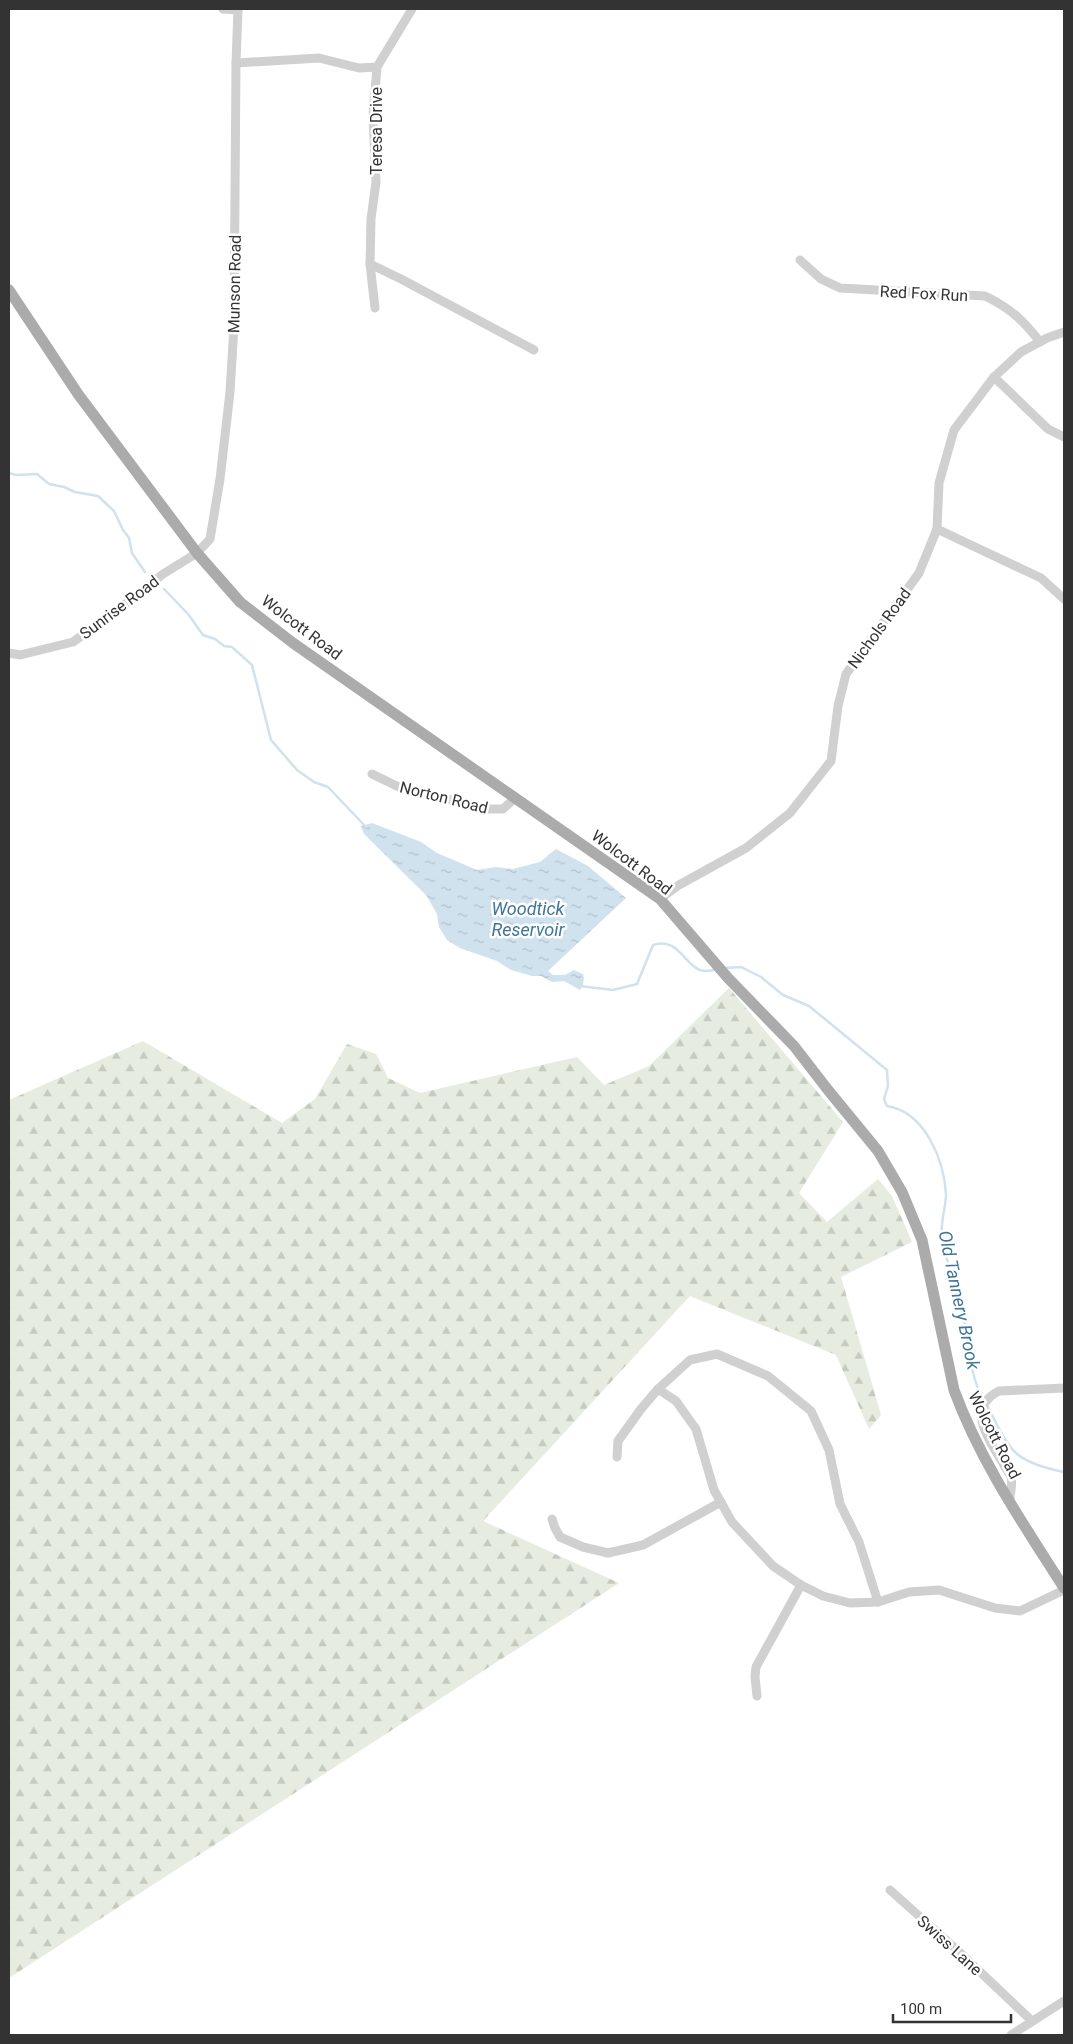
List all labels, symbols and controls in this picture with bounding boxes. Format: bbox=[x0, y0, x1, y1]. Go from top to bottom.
street label: Teresa Drive bbox=[367, 87, 386, 175]
street label: Munson Road bbox=[224, 235, 245, 333]
street label: Red Fox Run bbox=[879, 282, 969, 305]
street label: Sunrise Road bbox=[76, 572, 163, 643]
street label: Nichols Road bbox=[844, 585, 915, 672]
street label: Wolcott Road bbox=[258, 591, 346, 664]
street label: Norton Road bbox=[398, 777, 490, 818]
street label: Wolcott Road bbox=[588, 826, 676, 899]
water label: Woodtick Reservoir bbox=[492, 898, 566, 940]
water label: Old Tannery Brook bbox=[934, 1228, 985, 1373]
street label: Wolcott Road bbox=[964, 1388, 1025, 1482]
street label: Swiss Lane bbox=[913, 1911, 986, 1979]
scale bar bbox=[893, 1992, 1010, 2024]
text: 100 m bbox=[900, 2000, 942, 2018]

